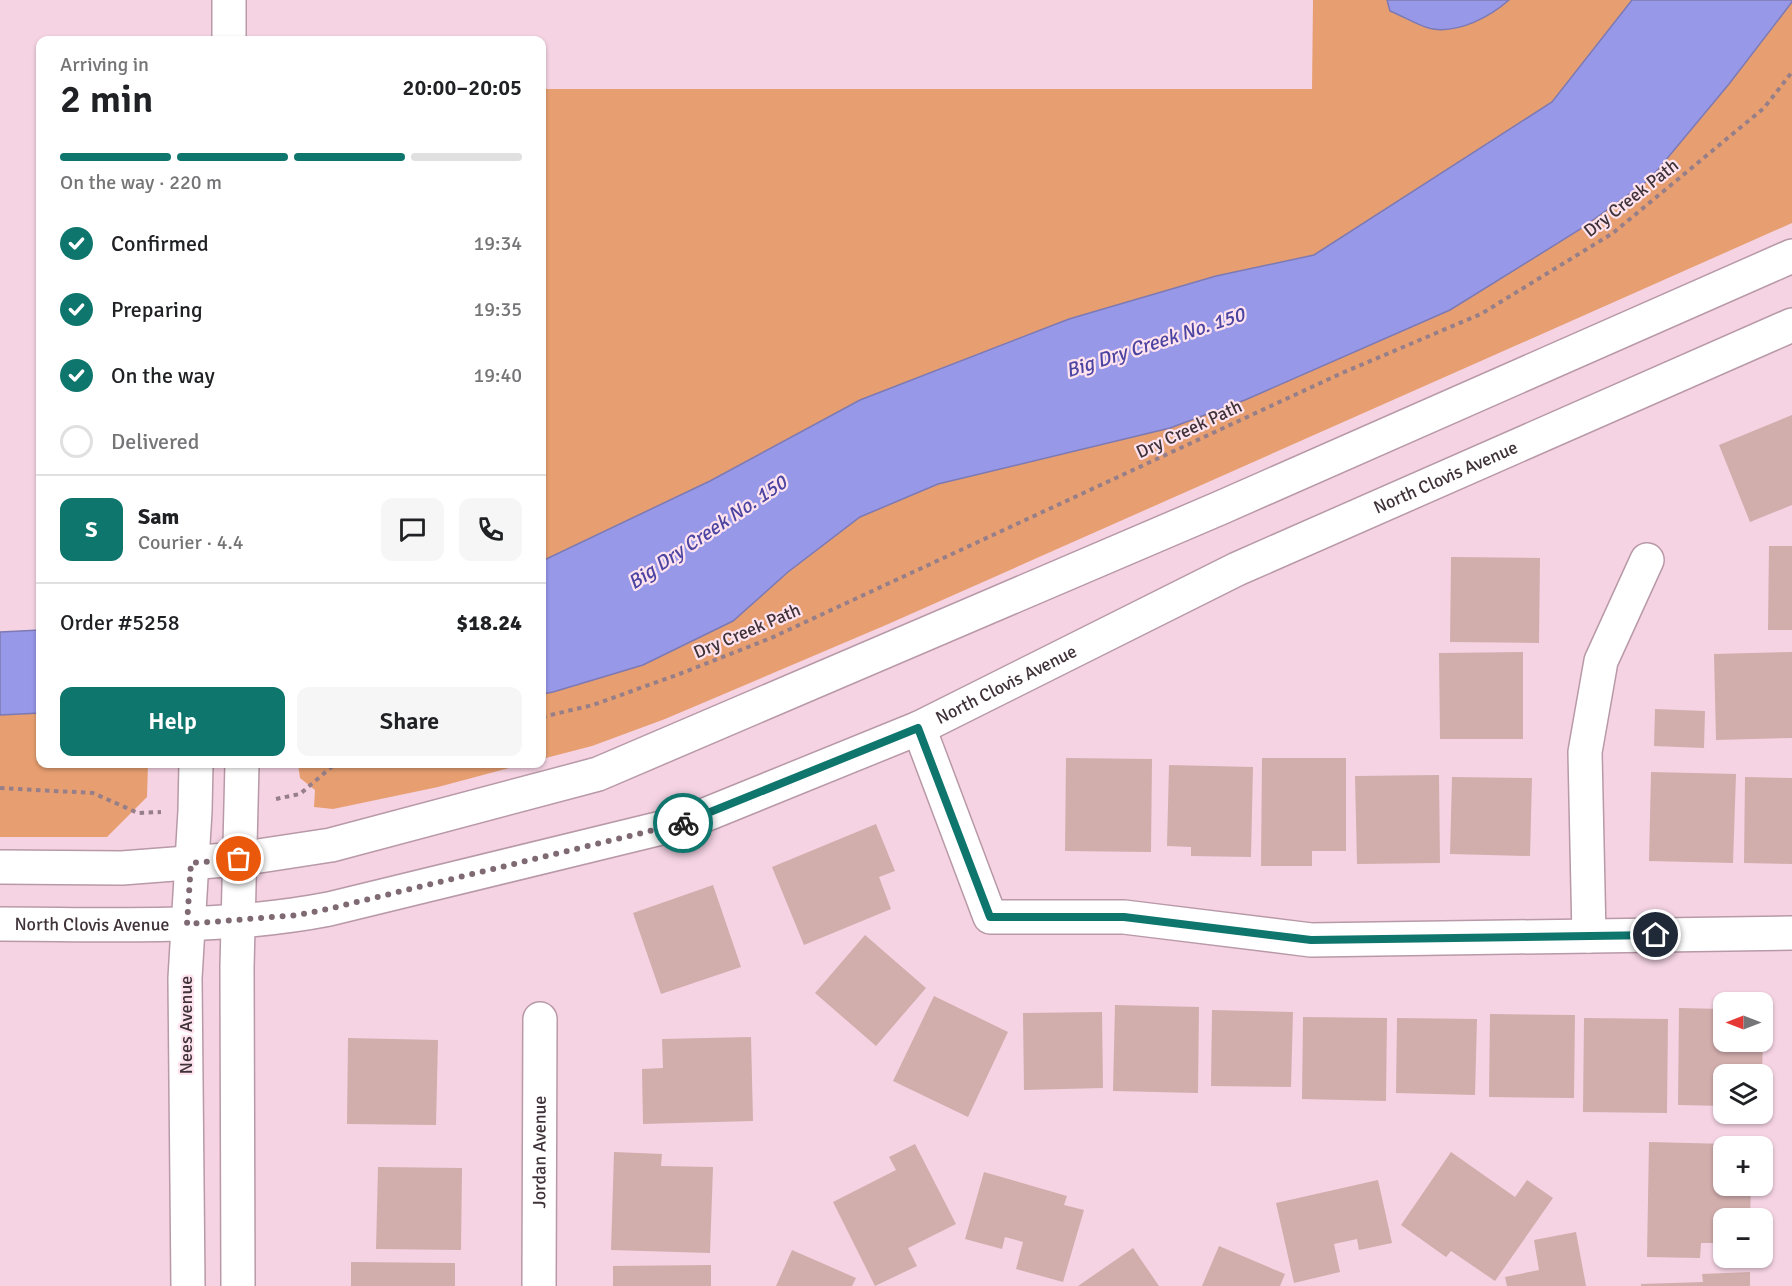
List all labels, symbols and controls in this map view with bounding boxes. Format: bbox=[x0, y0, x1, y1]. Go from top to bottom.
text: Arriving in bbox=[60, 52, 149, 77]
text: 20:00–20:05 bbox=[403, 74, 522, 101]
text: 2 min bbox=[60, 75, 153, 123]
street label: Dry Creek Path bbox=[1579, 154, 1683, 242]
text: On the way · 220 m bbox=[60, 170, 222, 195]
icon: check bbox=[60, 227, 93, 260]
text: Confirmed bbox=[111, 230, 209, 257]
text: 19:34 bbox=[473, 231, 522, 256]
icon: check bbox=[60, 293, 93, 326]
text: Preparing bbox=[111, 296, 203, 323]
text: 19:35 bbox=[473, 297, 522, 322]
water label: Big Dry Creek No. 150 bbox=[1063, 301, 1249, 383]
icon: check bbox=[60, 359, 93, 392]
text: On the way bbox=[111, 362, 215, 389]
text: 19:40 bbox=[473, 363, 522, 388]
street label: Dry Creek Path bbox=[1133, 395, 1245, 463]
text: Delivered bbox=[111, 428, 199, 455]
street label: North Clovis Avenue bbox=[1370, 436, 1521, 519]
water label: Big Dry Creek No. 150 bbox=[623, 469, 793, 595]
button: chat bbox=[381, 498, 444, 561]
button: phone bbox=[459, 498, 522, 561]
text: Sam bbox=[138, 503, 179, 530]
text: S bbox=[85, 516, 98, 543]
text: Courier · 4.4 bbox=[138, 530, 244, 555]
street label: Dry Creek Path bbox=[690, 599, 804, 663]
text: Order #5258 bbox=[60, 609, 180, 636]
text: $18.24 bbox=[456, 609, 522, 636]
street label: North Clovis Avenue bbox=[932, 640, 1080, 729]
button: Help bbox=[60, 687, 285, 756]
button: Share bbox=[297, 687, 522, 756]
courier bbox=[653, 793, 713, 853]
icon: bike bbox=[667, 807, 700, 840]
pin bbox=[213, 833, 264, 884]
icon: bag bbox=[222, 842, 255, 875]
pin bbox=[1630, 909, 1681, 960]
street label: North Clovis Avenue bbox=[14, 913, 170, 936]
icon: home bbox=[1639, 918, 1672, 951]
street label: Nees Avenue bbox=[175, 976, 197, 1074]
north arrow bbox=[1713, 992, 1773, 1052]
map controls bbox=[1713, 992, 1773, 1268]
button: layers bbox=[1713, 1064, 1773, 1124]
street label: Jordan Avenue bbox=[528, 1096, 551, 1208]
button: + bbox=[1713, 1136, 1773, 1196]
button: − bbox=[1713, 1208, 1773, 1268]

